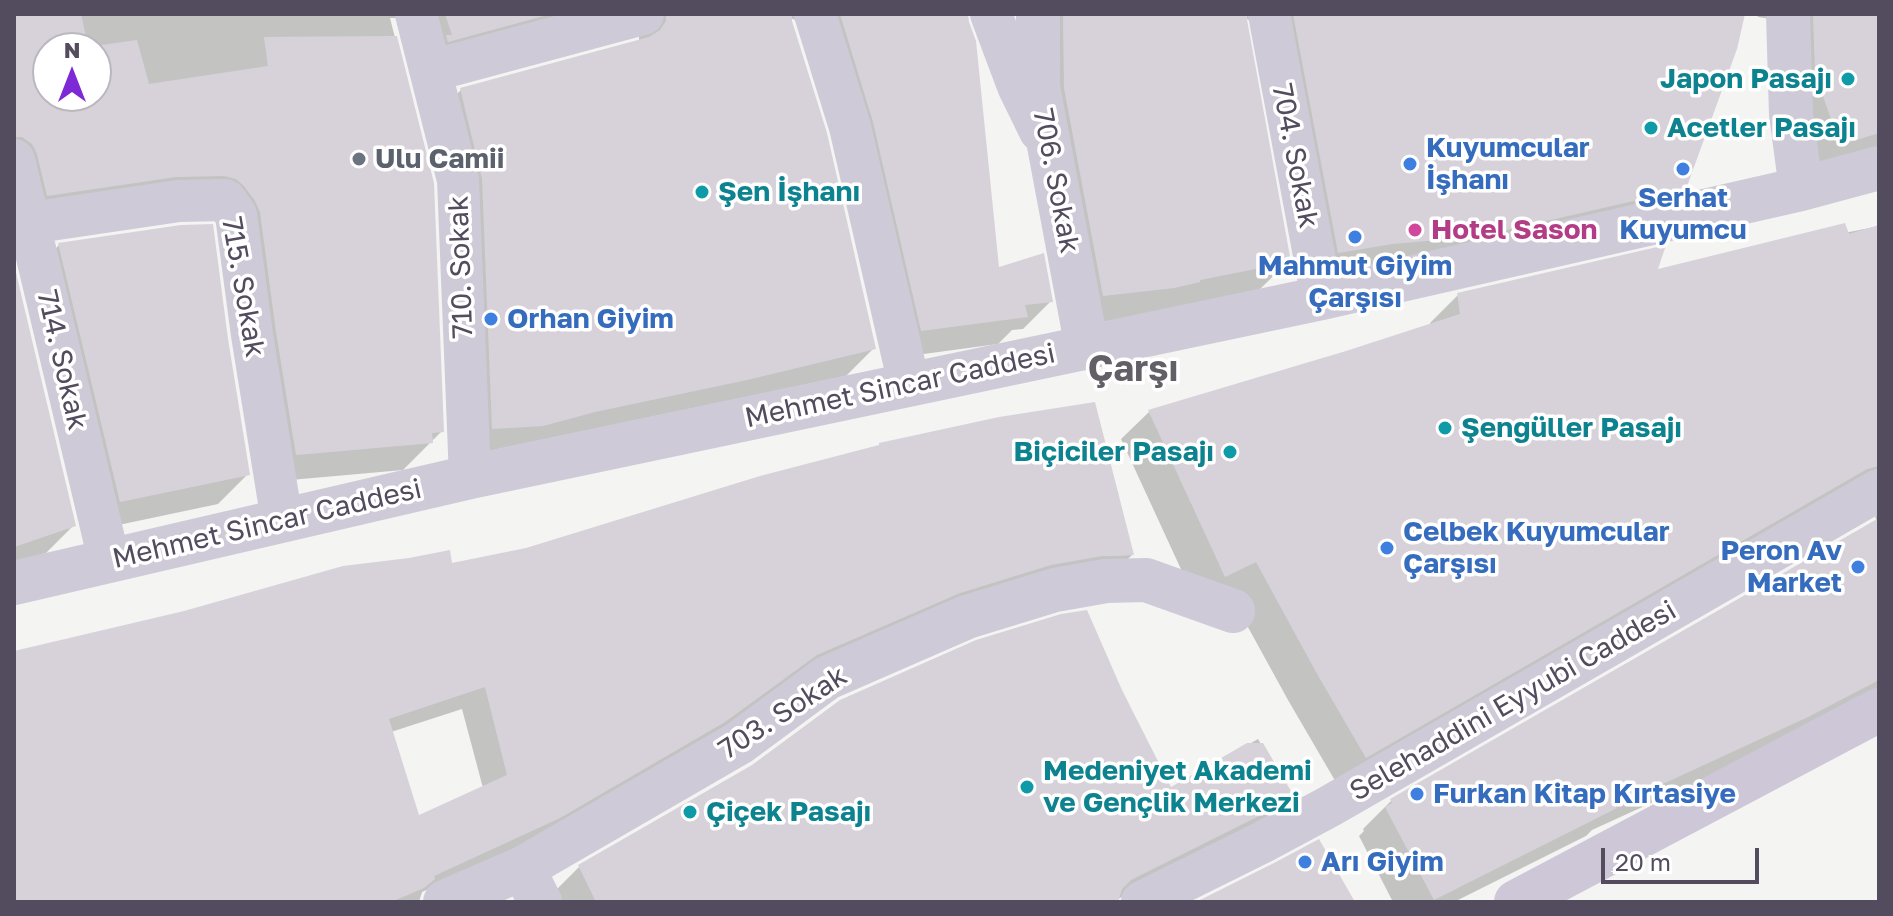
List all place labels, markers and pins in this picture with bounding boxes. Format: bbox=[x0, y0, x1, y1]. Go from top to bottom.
place label: Japon Pasajı bbox=[1660, 62, 1832, 96]
marker: Japon Pasajı bbox=[1839, 70, 1857, 88]
place label: Acetler Pasajı bbox=[1667, 111, 1856, 145]
marker: Acetler Pasajı bbox=[1642, 119, 1660, 137]
place label: Kuyumcular İşhanı bbox=[1426, 131, 1590, 197]
place label: Ulu Camii bbox=[375, 142, 504, 176]
marker: Ulu Camii bbox=[350, 150, 368, 168]
marker: Kuyumcular İşhanı bbox=[1401, 155, 1419, 173]
marker: Serhat Kuyumcu bbox=[1674, 160, 1692, 178]
place label: Şen İşhanı bbox=[718, 175, 860, 209]
place label: Serhat Kuyumcu bbox=[1619, 181, 1747, 247]
marker: Şen İşhanı bbox=[693, 183, 711, 201]
place label: Hotel Sason bbox=[1431, 213, 1597, 247]
marker: Hotel Sason bbox=[1406, 221, 1424, 239]
marker: Mahmut Giyim Çarşısı bbox=[1346, 228, 1364, 246]
place label: Mahmut Giyim Çarşısı bbox=[1258, 249, 1452, 315]
place label: Orhan Giyim bbox=[507, 302, 674, 336]
marker: Orhan Giyim bbox=[482, 310, 500, 328]
place label: Şengüller Pasajı bbox=[1461, 411, 1682, 445]
marker: Şengüller Pasajı bbox=[1436, 419, 1454, 437]
place label: Biçiciler Pasajı bbox=[1014, 435, 1214, 469]
marker: Biçiciler Pasajı bbox=[1221, 443, 1239, 461]
place label: Celbek Kuyumcular Çarşısı bbox=[1403, 515, 1670, 581]
place label: Peron Av Market bbox=[1721, 534, 1842, 600]
marker: Celbek Kuyumcular Çarşısı bbox=[1378, 539, 1396, 557]
marker: Peron Av Market bbox=[1849, 558, 1867, 576]
place label: Medeniyet Akademi ve Gençlik Merkezi bbox=[1043, 754, 1312, 820]
place label: Furkan Kitap Kırtasiye bbox=[1433, 777, 1736, 811]
marker: Medeniyet Akademi ve Gençlik Merkezi bbox=[1018, 778, 1036, 796]
marker: Furkan Kitap Kırtasiye bbox=[1408, 785, 1426, 803]
place label: Çiçek Pasajı bbox=[706, 795, 871, 829]
marker: Çiçek Pasajı bbox=[681, 803, 699, 821]
place label: Arı Giyim bbox=[1321, 845, 1444, 879]
marker: Arı Giyim bbox=[1296, 853, 1314, 871]

